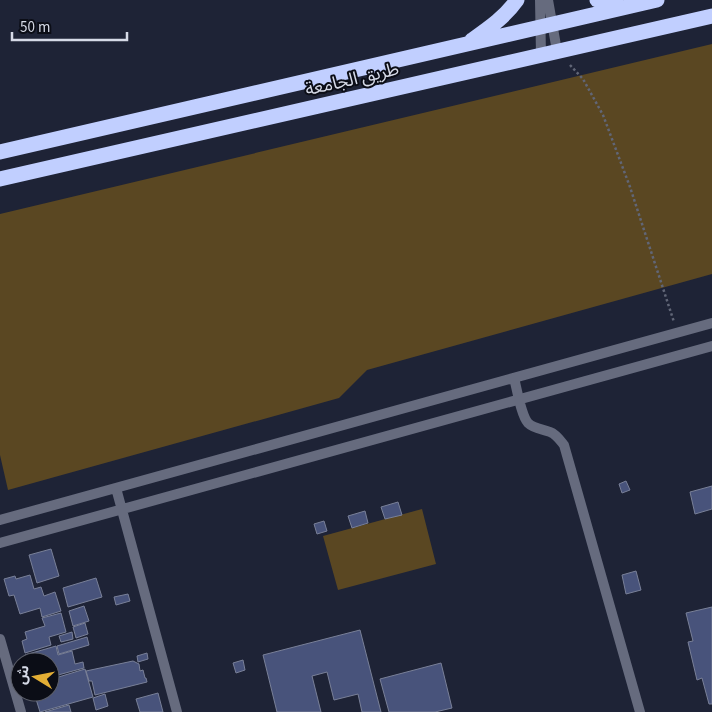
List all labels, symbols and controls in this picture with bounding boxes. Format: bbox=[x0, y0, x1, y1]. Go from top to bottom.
scale bar bbox=[12, 10, 128, 42]
text: 50 m bbox=[20, 17, 50, 38]
street label: طريق الجامعة bbox=[303, 57, 401, 102]
north arrow bbox=[10, 652, 60, 702]
text: ش bbox=[12, 664, 35, 686]

